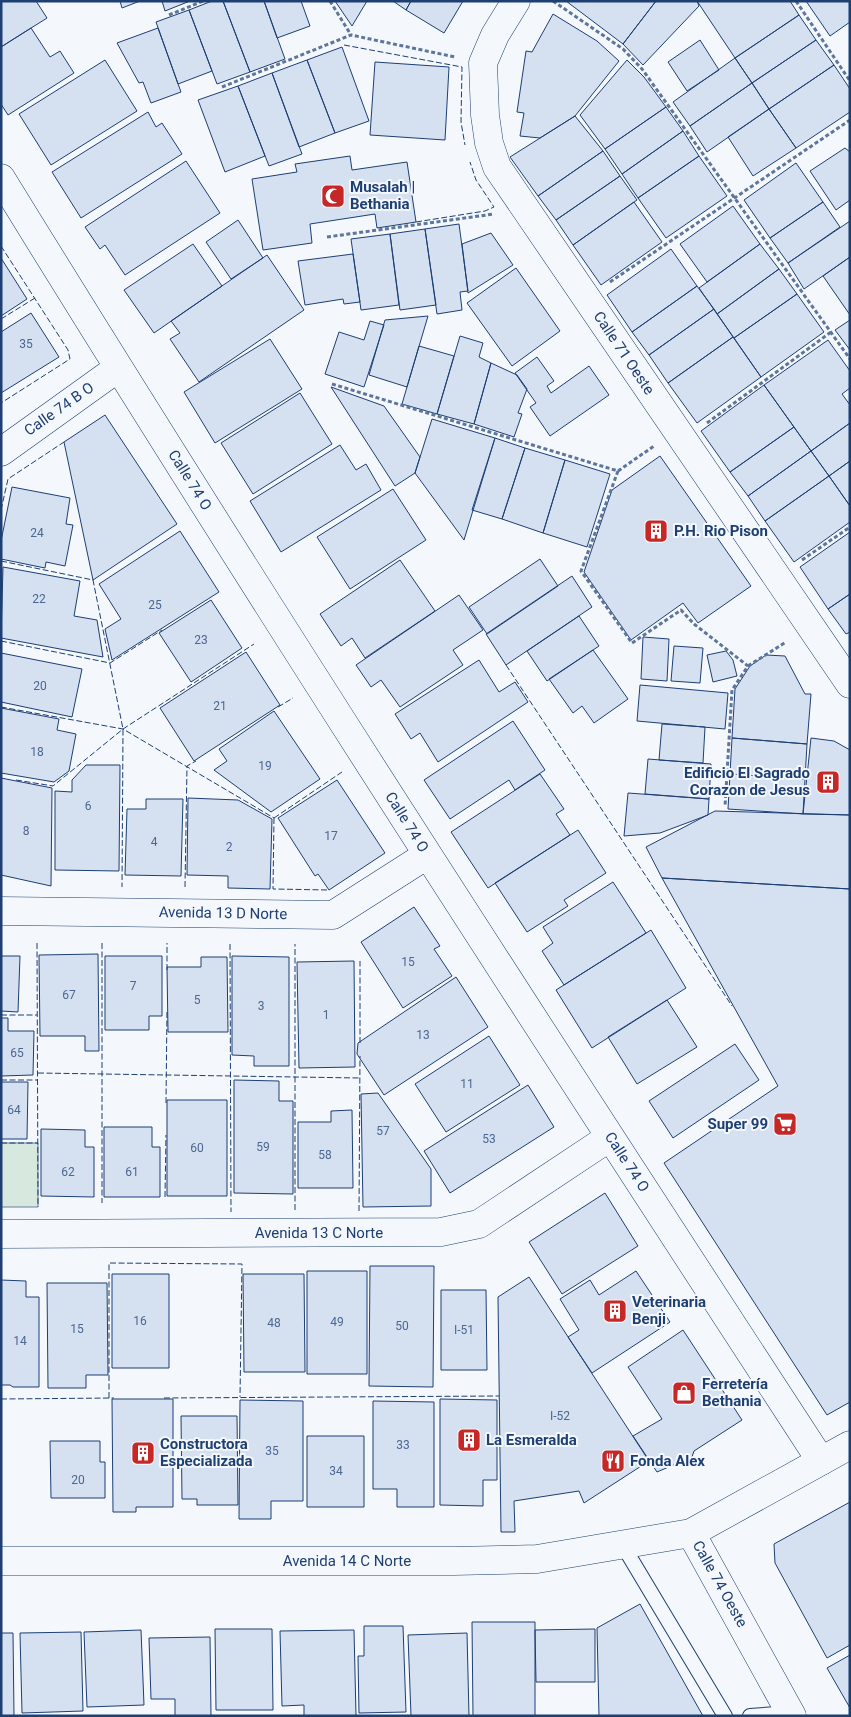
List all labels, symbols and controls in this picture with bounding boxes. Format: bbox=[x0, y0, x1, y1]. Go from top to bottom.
place label: Musalah | Bethania bbox=[350, 178, 415, 213]
mosque icon: Musalah | Bethania bbox=[320, 183, 346, 209]
street label: Calle 71 Oeste bbox=[590, 308, 658, 398]
house number: 35 bbox=[19, 337, 33, 351]
street label: Calle 74 B O bbox=[21, 378, 97, 440]
street label: Calle 74 O bbox=[164, 446, 216, 514]
building icon: P.H. Rio Pison bbox=[643, 518, 669, 544]
place label: P.H. Rio Pison bbox=[674, 522, 768, 540]
house number: 24 bbox=[30, 526, 44, 540]
house number: 22 bbox=[32, 592, 46, 606]
house number: 25 bbox=[148, 598, 162, 612]
house number: 23 bbox=[194, 633, 208, 647]
house number: 20 bbox=[33, 679, 47, 693]
house number: 21 bbox=[213, 699, 227, 713]
house number: 18 bbox=[30, 745, 44, 759]
house number: 19 bbox=[258, 759, 272, 773]
place label: Edificio El Sagrado Corazon de Jesus bbox=[684, 764, 810, 799]
building icon: Edificio El Sagrado Corazon de Jesus bbox=[815, 769, 841, 795]
street label: Calle 74 O bbox=[381, 788, 433, 856]
house number: 6 bbox=[85, 799, 92, 813]
house number: 8 bbox=[23, 824, 30, 838]
house number: 17 bbox=[324, 829, 338, 843]
house number: 4 bbox=[151, 835, 158, 849]
house number: 2 bbox=[226, 840, 233, 854]
street label: Avenida 13 D Norte bbox=[159, 903, 287, 923]
house number: 15 bbox=[401, 955, 415, 969]
house number: 7 bbox=[130, 979, 137, 993]
house number: 67 bbox=[62, 988, 76, 1002]
house number: 5 bbox=[194, 993, 201, 1007]
house number: 3 bbox=[258, 999, 264, 1013]
house number: 1 bbox=[323, 1008, 329, 1022]
house number: 13 bbox=[416, 1028, 430, 1042]
house number: 65 bbox=[10, 1046, 24, 1060]
house number: 11 bbox=[460, 1077, 474, 1091]
house number: 64 bbox=[7, 1103, 21, 1117]
supermarket icon: Super 99 bbox=[772, 1111, 798, 1137]
place label: Super 99 bbox=[707, 1115, 768, 1133]
house number: 57 bbox=[376, 1124, 390, 1138]
street label: Calle 74 O bbox=[601, 1129, 653, 1195]
house number: 53 bbox=[482, 1132, 496, 1146]
house number: 59 bbox=[256, 1140, 270, 1154]
house number: 60 bbox=[190, 1141, 204, 1155]
house number: 58 bbox=[318, 1148, 332, 1162]
house number: 62 bbox=[61, 1165, 75, 1179]
house number: 61 bbox=[125, 1165, 139, 1179]
street label: Avenida 13 C Norte bbox=[255, 1224, 383, 1242]
place label: Veterinaria Benji bbox=[632, 1293, 706, 1328]
building icon: Veterinaria Benji bbox=[602, 1298, 628, 1324]
house number: 16 bbox=[133, 1314, 147, 1328]
house number: 49 bbox=[330, 1315, 344, 1329]
house number: 48 bbox=[267, 1316, 281, 1330]
house number: 50 bbox=[395, 1319, 409, 1333]
house number: 15 bbox=[70, 1322, 84, 1336]
house number: I-51 bbox=[454, 1323, 474, 1337]
house number: 14 bbox=[13, 1334, 27, 1348]
place label: Ferretería Bethania bbox=[702, 1375, 768, 1410]
shop icon: Ferretería Bethania bbox=[671, 1380, 697, 1406]
house number: I-52 bbox=[550, 1409, 570, 1423]
building icon: La Esmeralda bbox=[456, 1427, 482, 1453]
place label: La Esmeralda bbox=[486, 1431, 577, 1449]
place label: Constructora Especializada bbox=[160, 1435, 253, 1470]
house number: 33 bbox=[396, 1438, 410, 1452]
building icon: Constructora Especializada bbox=[130, 1440, 156, 1466]
house number: 35 bbox=[265, 1444, 279, 1458]
restaurant icon: Fonda Alex bbox=[600, 1448, 626, 1474]
place label: Fonda Alex bbox=[630, 1452, 705, 1470]
house number: 34 bbox=[329, 1464, 343, 1478]
house number: 20 bbox=[71, 1473, 85, 1487]
street label: Calle 74 Oeste bbox=[689, 1537, 751, 1631]
street label: Avenida 14 C Norte bbox=[283, 1552, 411, 1570]

